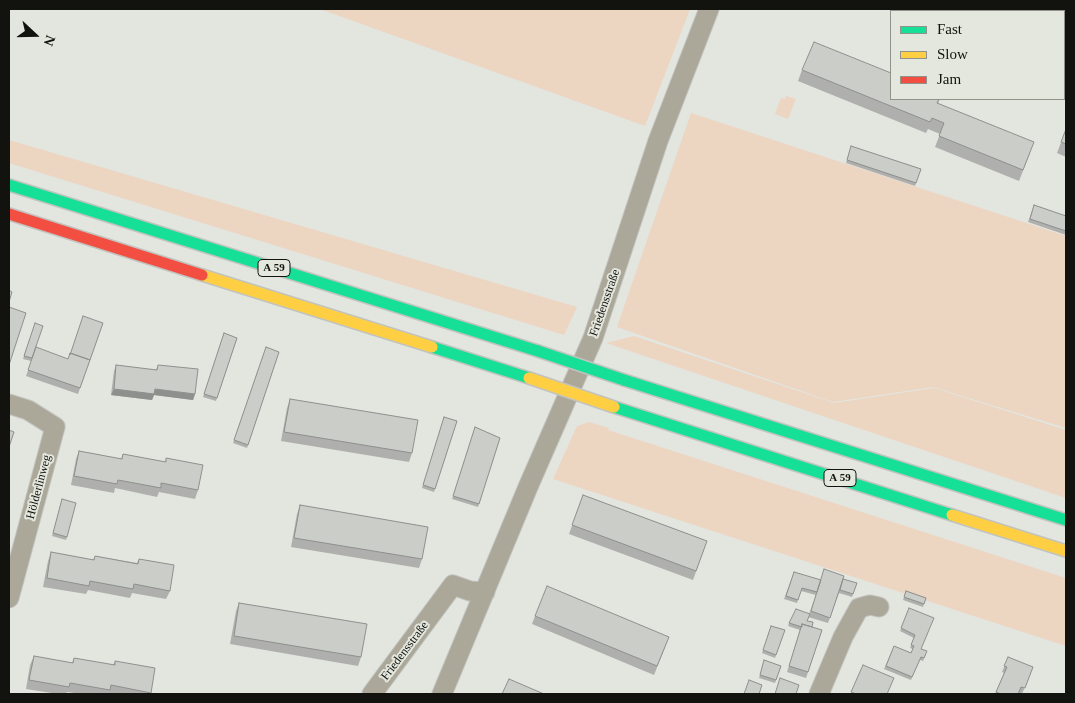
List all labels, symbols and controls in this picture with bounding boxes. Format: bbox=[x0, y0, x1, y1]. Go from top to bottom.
north arrow bbox=[10, 10, 60, 60]
legend bbox=[890, 10, 1065, 100]
text: Fast bbox=[937, 21, 962, 37]
text: N bbox=[41, 33, 58, 48]
text: Slow bbox=[937, 46, 968, 62]
text: Jam bbox=[937, 71, 961, 87]
road number: A 59 bbox=[258, 260, 290, 276]
street label: Friedensstraße bbox=[587, 268, 623, 338]
street label: Hölderlinweg bbox=[24, 453, 54, 521]
road number: A 59 bbox=[824, 469, 856, 486]
street label: Friedensstraße bbox=[378, 619, 432, 683]

